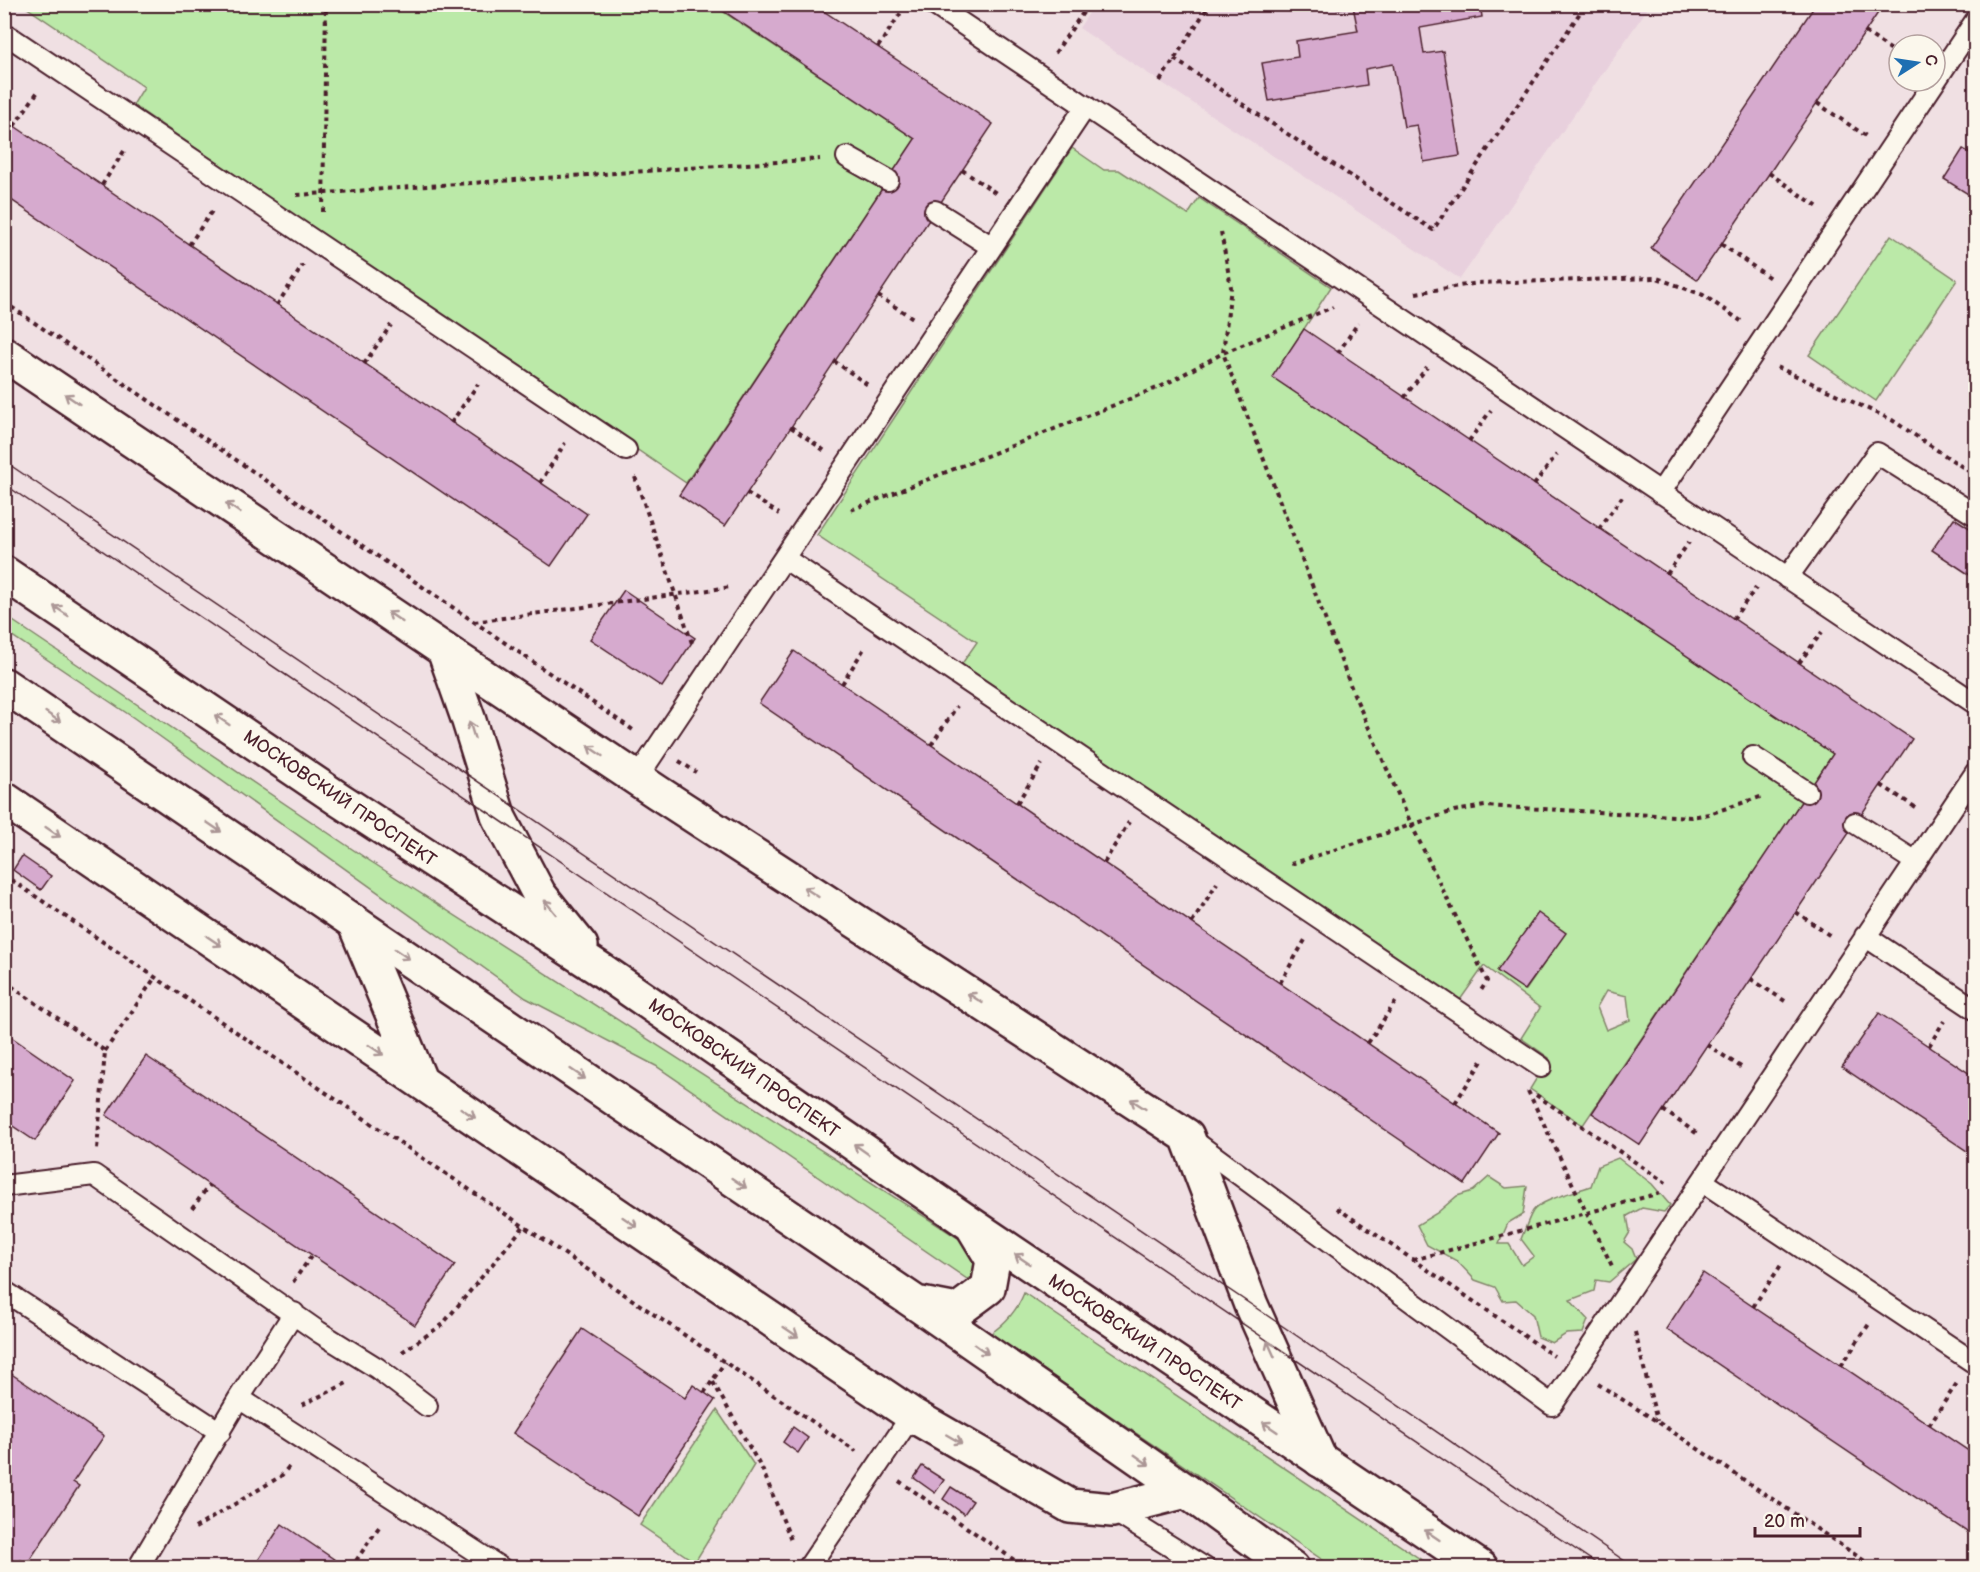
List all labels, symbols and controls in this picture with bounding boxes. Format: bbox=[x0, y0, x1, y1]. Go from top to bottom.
north arrow bbox=[1887, 33, 1947, 93]
text: С bbox=[1920, 53, 1941, 68]
one-way arrow bbox=[63, 393, 80, 406]
one-way arrow bbox=[226, 502, 242, 514]
one-way arrow bbox=[53, 605, 70, 617]
one-way arrow bbox=[388, 611, 404, 623]
one-way arrow bbox=[44, 711, 61, 723]
one-way arrow bbox=[215, 714, 231, 726]
one-way arrow bbox=[466, 721, 477, 740]
street label: МОСКОВСКИЙ ПРОСПЕКТ bbox=[239, 726, 441, 871]
one-way arrow bbox=[588, 745, 604, 757]
one-way arrow bbox=[206, 821, 222, 833]
one-way arrow bbox=[44, 826, 61, 838]
one-way arrow bbox=[803, 886, 820, 898]
one-way arrow bbox=[543, 899, 556, 915]
one-way arrow bbox=[206, 935, 222, 947]
one-way arrow bbox=[393, 949, 410, 961]
one-way arrow bbox=[967, 992, 983, 1004]
street label: МОСКОВСКИЙ ПРОСПЕКТ bbox=[644, 994, 844, 1143]
one-way arrow bbox=[367, 1044, 384, 1057]
one-way arrow bbox=[569, 1068, 586, 1080]
one-way arrow bbox=[1130, 1098, 1147, 1110]
one-way arrow bbox=[460, 1107, 476, 1119]
one-way arrow bbox=[853, 1143, 869, 1155]
one-way arrow bbox=[730, 1177, 747, 1189]
one-way arrow bbox=[621, 1216, 638, 1228]
one-way arrow bbox=[1014, 1253, 1030, 1265]
street label: МОСКОВСКИЙ ПРОСПЕКТ bbox=[1044, 1270, 1246, 1415]
one-way arrow bbox=[783, 1326, 799, 1338]
one-way arrow bbox=[1265, 1340, 1276, 1359]
one-way arrow bbox=[973, 1343, 989, 1355]
one-way arrow bbox=[1262, 1421, 1279, 1433]
one-way arrow bbox=[945, 1433, 962, 1445]
one-way arrow bbox=[1133, 1454, 1149, 1466]
scale bar bbox=[1755, 1500, 1860, 1538]
text: 20 m bbox=[1764, 1511, 1805, 1532]
one-way arrow bbox=[1425, 1529, 1441, 1541]

